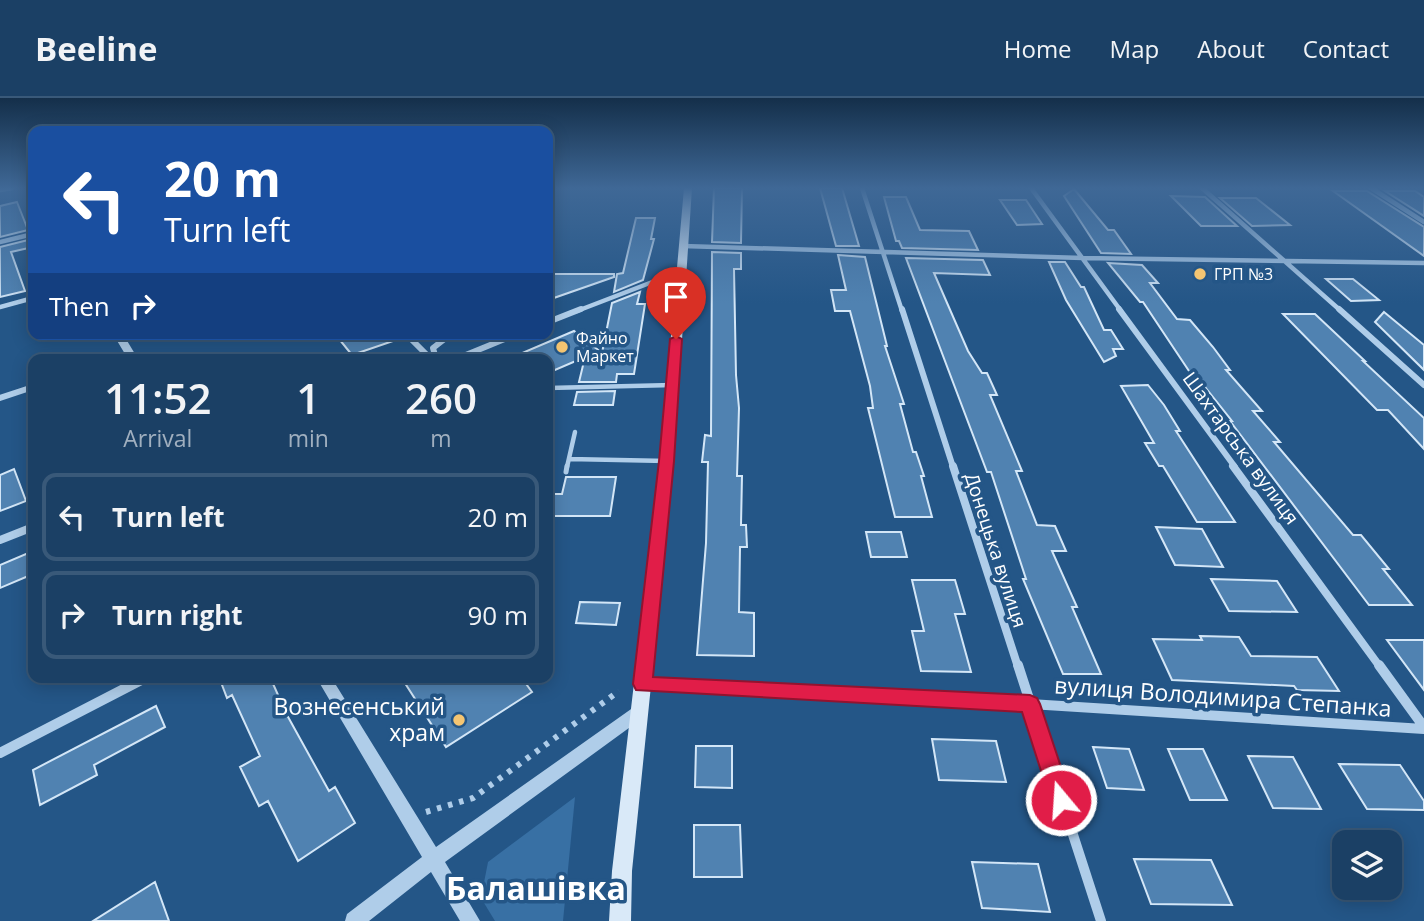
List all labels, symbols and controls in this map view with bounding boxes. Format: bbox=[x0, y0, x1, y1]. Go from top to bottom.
text: Beeline bbox=[35, 26, 158, 71]
text: Home bbox=[1004, 32, 1072, 65]
text: Map bbox=[1110, 32, 1159, 65]
text: About bbox=[1197, 32, 1265, 65]
text: Contact bbox=[1303, 32, 1389, 65]
text: 20 m bbox=[164, 145, 281, 211]
icon: left bbox=[49, 154, 140, 245]
text: Turn left bbox=[164, 208, 290, 251]
place label: ГРП №3 bbox=[1214, 263, 1273, 285]
marker: ГРП №3 bbox=[1192, 266, 1208, 282]
pin bbox=[646, 267, 706, 339]
icon: arrive bbox=[657, 278, 695, 316]
icon: right bbox=[124, 287, 162, 325]
text: Then bbox=[49, 288, 110, 324]
place label: Файно Маркет bbox=[576, 327, 634, 367]
marker: Файно Маркет bbox=[554, 339, 570, 355]
street label: Шахтарська вулиця bbox=[1177, 366, 1305, 530]
text: 11:52 bbox=[104, 369, 212, 426]
text: 1 bbox=[296, 369, 320, 426]
text: 260 bbox=[405, 369, 477, 426]
text: Arrival bbox=[123, 422, 192, 454]
text: min bbox=[288, 422, 329, 454]
text: m bbox=[430, 422, 452, 454]
street label: Донецька вулиця bbox=[959, 469, 1033, 631]
icon: left bbox=[53, 498, 91, 536]
text: Turn left bbox=[112, 499, 224, 535]
text: 20 m bbox=[467, 499, 528, 535]
icon: right bbox=[53, 596, 91, 634]
text: Turn right bbox=[112, 597, 243, 633]
text: 90 m bbox=[467, 597, 528, 633]
street label: вулиця Володимира Степанка bbox=[1053, 668, 1393, 724]
place label: Вознесенський храм bbox=[274, 690, 445, 748]
marker: Вознесенський храм bbox=[451, 712, 467, 728]
position arrow bbox=[1024, 763, 1098, 837]
map controls bbox=[1332, 830, 1402, 900]
button: layers bbox=[1332, 830, 1402, 900]
district label: Балашівка bbox=[446, 866, 626, 909]

